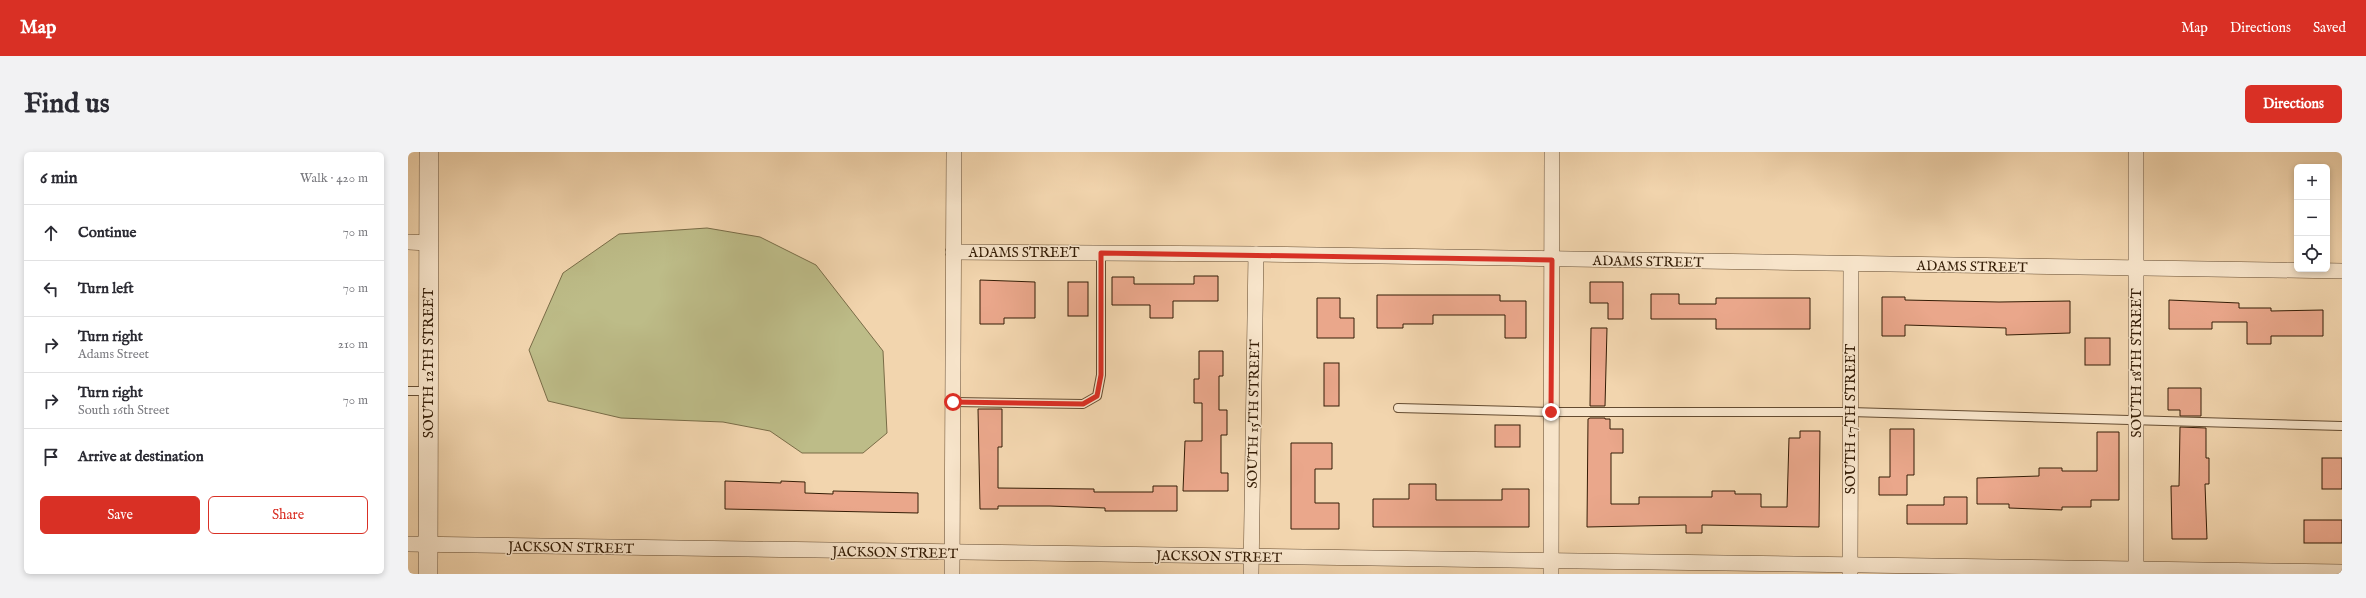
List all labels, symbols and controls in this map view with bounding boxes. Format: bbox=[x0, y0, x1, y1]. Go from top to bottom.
text: Map bbox=[20, 16, 56, 40]
text: Map bbox=[2181, 19, 2208, 37]
text: Directions bbox=[2230, 19, 2291, 37]
text: Saved bbox=[2313, 19, 2346, 37]
button: Directions bbox=[2245, 85, 2342, 123]
text: Find us bbox=[24, 87, 110, 122]
map controls bbox=[2294, 164, 2330, 272]
button: + bbox=[2294, 164, 2330, 200]
text: 6 min bbox=[40, 168, 78, 189]
text: Walk · 420 m bbox=[300, 170, 368, 187]
button: − bbox=[2294, 200, 2330, 236]
icon: ahead bbox=[40, 222, 62, 244]
text: Continue bbox=[78, 223, 136, 242]
text: 70 m bbox=[343, 224, 368, 241]
button: locate bbox=[2294, 236, 2330, 272]
street label: ADAMS STREET bbox=[968, 244, 1080, 262]
street label: ADAMS STREET bbox=[1591, 252, 1704, 272]
street label: ADAMS STREET bbox=[1915, 257, 2028, 277]
icon: left bbox=[40, 278, 62, 300]
text: Turn left bbox=[78, 279, 134, 298]
text: 70 m bbox=[343, 280, 368, 297]
street label: SOUTH 12TH STREET bbox=[420, 287, 438, 438]
street label: SOUTH 18TH STREET bbox=[2128, 287, 2146, 438]
text: Turn right bbox=[78, 327, 143, 346]
icon: right bbox=[40, 334, 62, 356]
text: 210 m bbox=[338, 336, 368, 353]
street label: SOUTH 15TH STREET bbox=[1244, 339, 1264, 489]
street label: SOUTH 17TH STREET bbox=[1842, 343, 1860, 494]
text: Adams Street bbox=[78, 346, 149, 363]
text: Turn right bbox=[78, 383, 143, 402]
icon: right bbox=[40, 390, 62, 412]
text: 70 m bbox=[343, 392, 368, 409]
route start bbox=[944, 393, 962, 411]
text: South 16th Street bbox=[78, 402, 169, 419]
route end bbox=[1542, 403, 1560, 421]
icon: arrive bbox=[40, 446, 62, 468]
text: Arrive at destination bbox=[78, 447, 204, 466]
button: Save bbox=[40, 496, 200, 534]
button: Share bbox=[208, 496, 368, 534]
street label: JACKSON STREET bbox=[506, 538, 635, 558]
street label: JACKSON STREET bbox=[830, 543, 959, 563]
street label: JACKSON STREET bbox=[1154, 547, 1283, 567]

